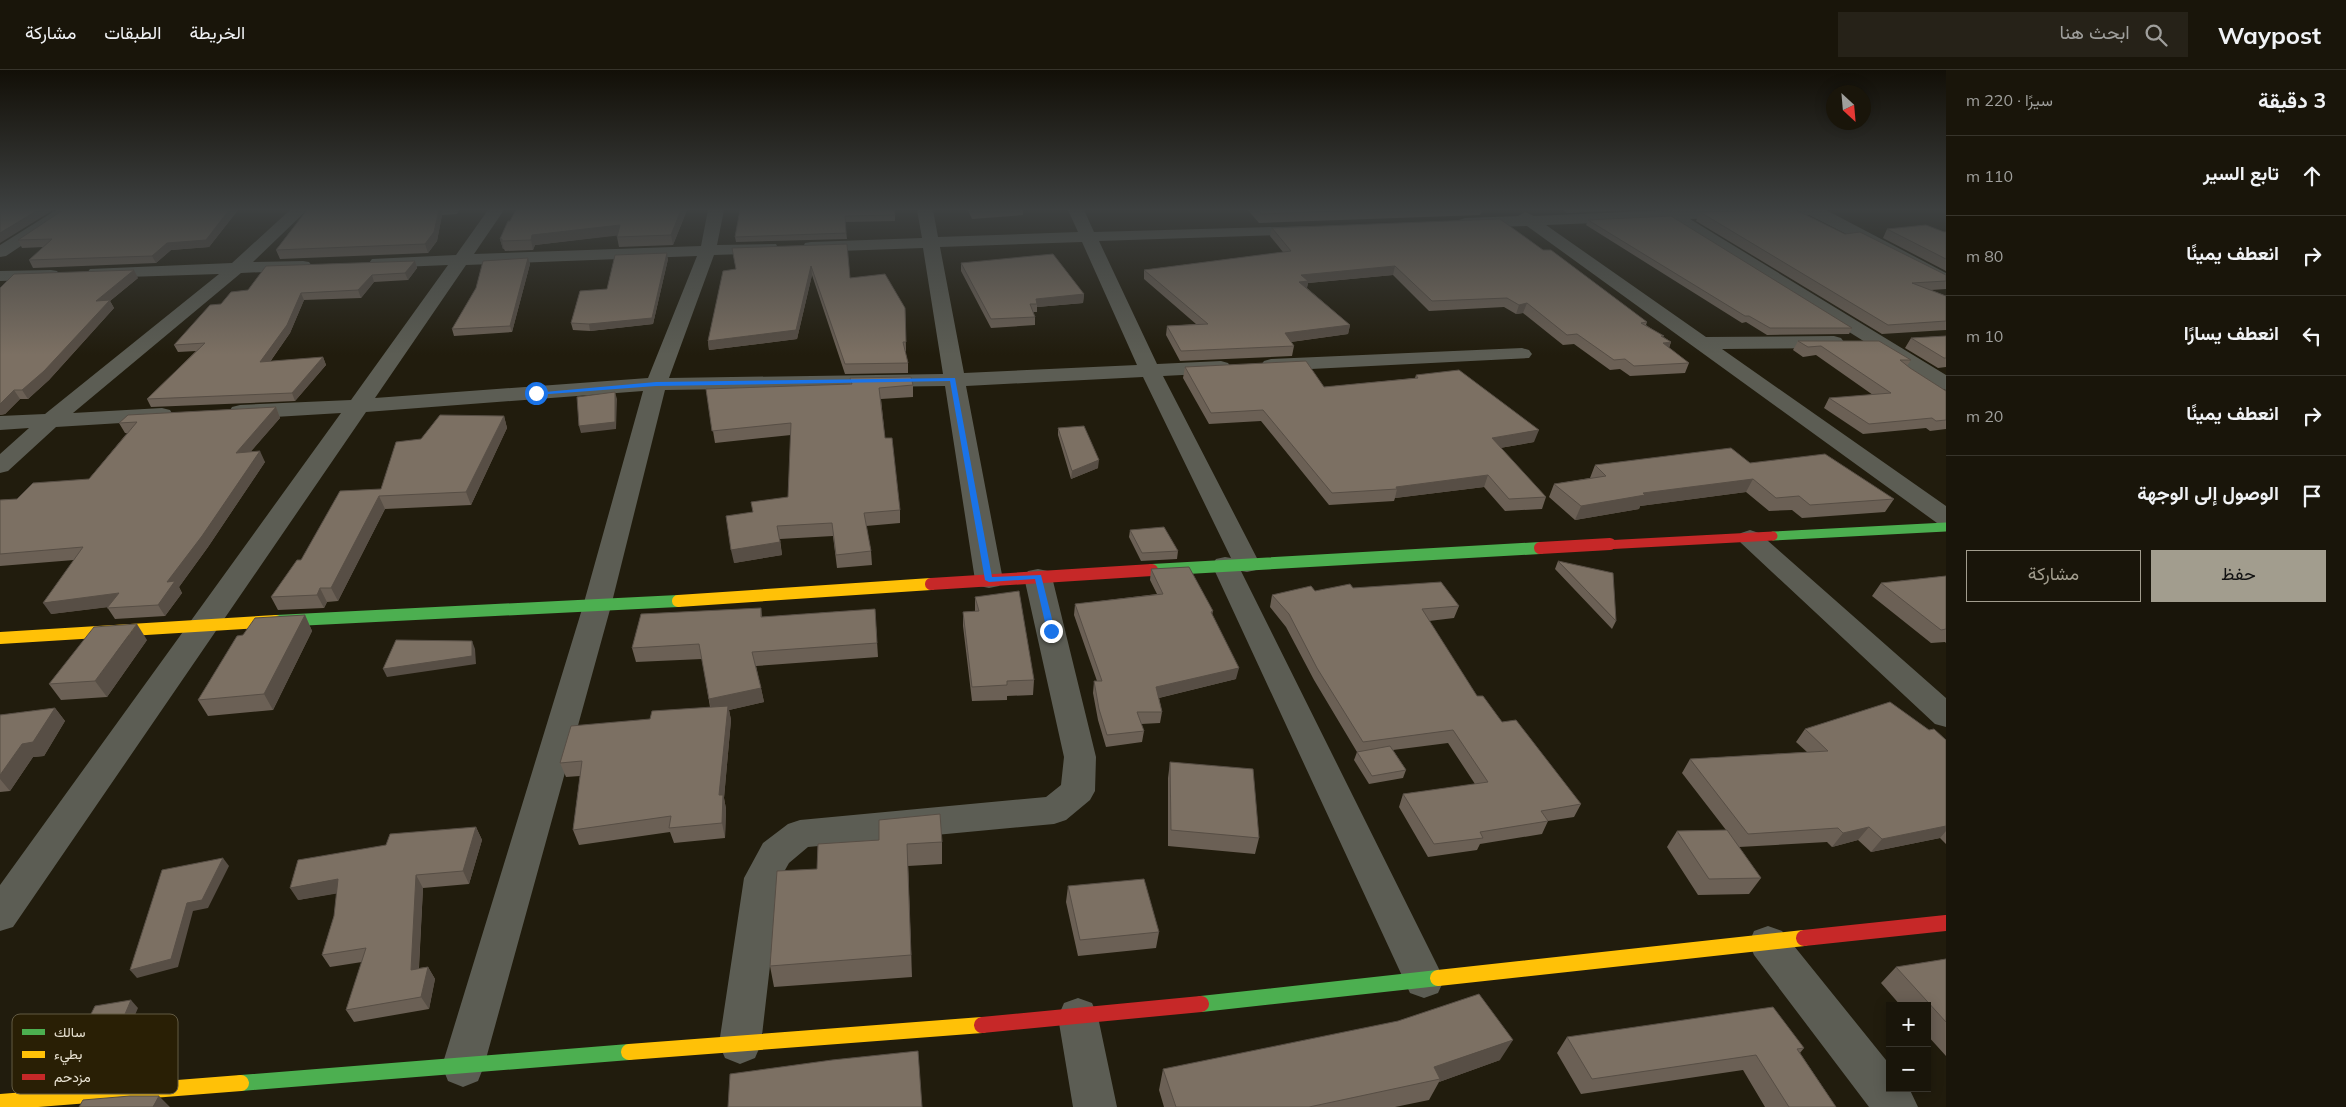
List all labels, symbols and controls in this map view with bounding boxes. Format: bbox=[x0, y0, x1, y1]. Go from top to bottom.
search box bbox=[1838, 12, 2188, 57]
text: ابحث هنا bbox=[2060, 20, 2130, 44]
text: Waypost bbox=[2218, 20, 2321, 50]
text: مشاركة bbox=[25, 21, 76, 44]
text: الطبقات bbox=[104, 21, 161, 44]
text: الخريطة bbox=[189, 21, 245, 44]
icon: search bbox=[2142, 21, 2170, 49]
north arrow bbox=[1826, 85, 1871, 130]
text: 3 دقيقة bbox=[2258, 87, 2326, 113]
text: سيرًا · 220 m bbox=[1966, 90, 2053, 110]
text: تابع السير bbox=[2203, 161, 2279, 185]
icon: ahead bbox=[2298, 162, 2326, 190]
text: 110 m bbox=[1966, 166, 2013, 186]
text: انعطف يمينًا bbox=[2186, 241, 2279, 265]
icon: right bbox=[2298, 242, 2326, 270]
text: 80 m bbox=[1966, 246, 2003, 266]
text: انعطف يسارًا bbox=[2184, 321, 2279, 345]
icon: left bbox=[2298, 322, 2326, 350]
text: 10 m bbox=[1966, 326, 2003, 346]
route start bbox=[525, 382, 548, 405]
text: انعطف يمينًا bbox=[2186, 401, 2279, 425]
icon: right bbox=[2298, 402, 2326, 430]
text: 20 m bbox=[1966, 406, 2003, 426]
text: الوصول إلى الوجهة bbox=[2137, 481, 2279, 505]
icon: arrive bbox=[2298, 482, 2326, 510]
button: مشاركة bbox=[1966, 550, 2141, 602]
button: حفظ bbox=[2151, 550, 2326, 602]
route end bbox=[1040, 620, 1063, 643]
map controls bbox=[1886, 1002, 1931, 1092]
button: + bbox=[1886, 1002, 1931, 1047]
legend bbox=[12, 1014, 178, 1094]
text: سالك bbox=[54, 1023, 85, 1041]
text: بطيء bbox=[54, 1045, 82, 1066]
button: − bbox=[1886, 1047, 1931, 1092]
text: مزدحم bbox=[54, 1068, 91, 1086]

